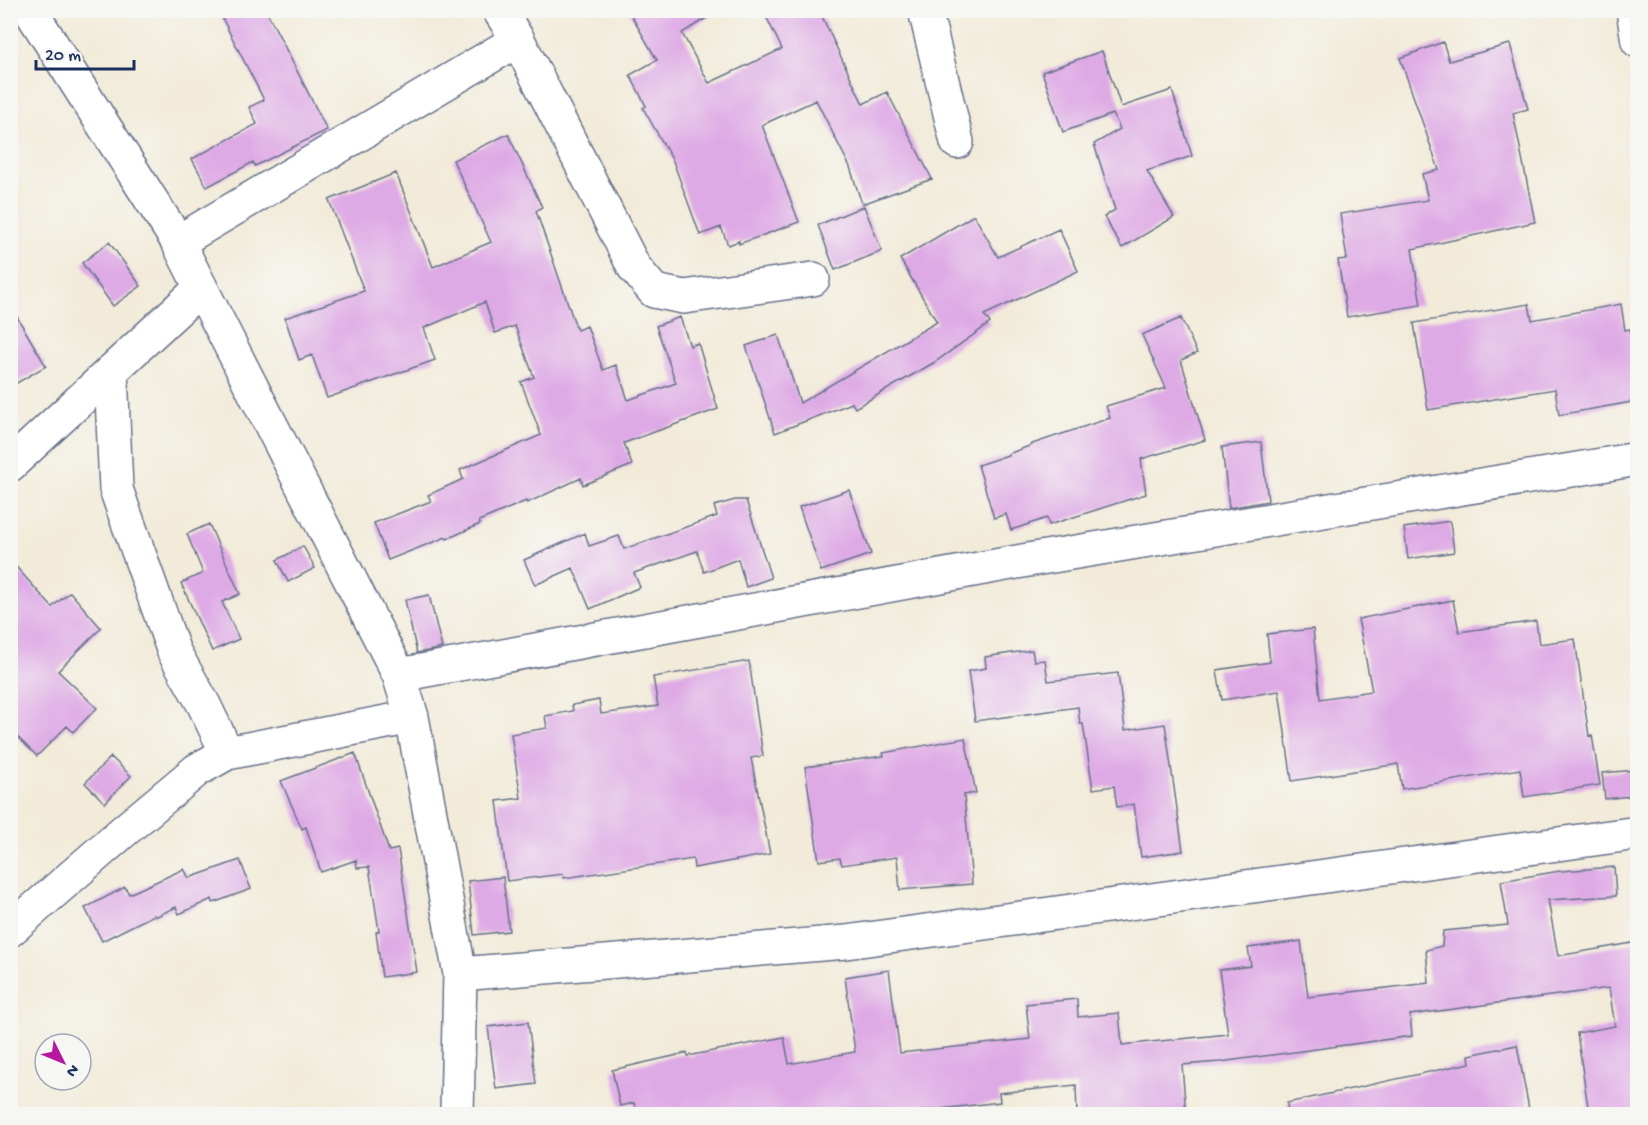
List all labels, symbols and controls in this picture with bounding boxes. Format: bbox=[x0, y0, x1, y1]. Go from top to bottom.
scale bar bbox=[36, 33, 134, 71]
text: 20 m bbox=[45, 46, 81, 67]
north arrow bbox=[33, 1032, 93, 1092]
text: N bbox=[61, 1060, 82, 1081]

